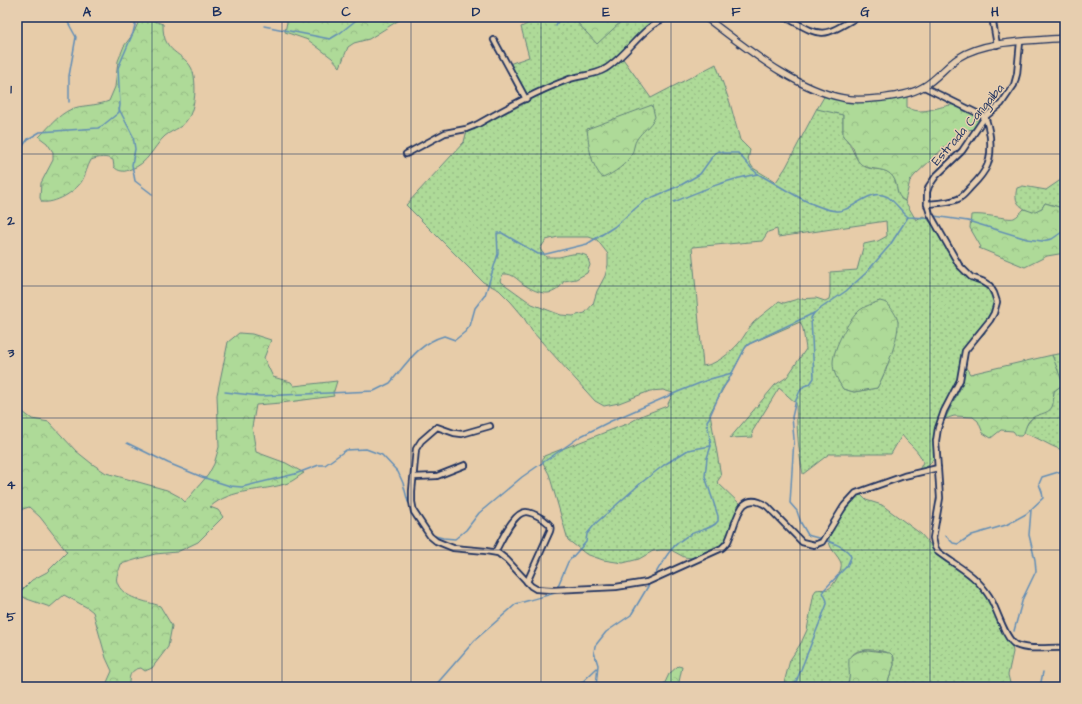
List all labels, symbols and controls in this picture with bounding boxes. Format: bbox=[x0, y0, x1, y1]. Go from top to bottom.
text: A bbox=[83, 3, 92, 21]
text: B bbox=[212, 3, 222, 21]
text: C bbox=[341, 3, 351, 21]
text: D bbox=[472, 3, 481, 21]
text: E bbox=[602, 3, 610, 21]
text: F bbox=[731, 3, 741, 21]
text: G bbox=[860, 3, 870, 21]
text: H bbox=[991, 3, 999, 21]
street label: Estrada Cangaiba bbox=[927, 79, 1009, 170]
text: 1 bbox=[10, 80, 12, 98]
text: 2 bbox=[6, 212, 15, 230]
text: 3 bbox=[7, 344, 15, 362]
text: 4 bbox=[7, 476, 16, 494]
text: 5 bbox=[6, 608, 16, 626]

